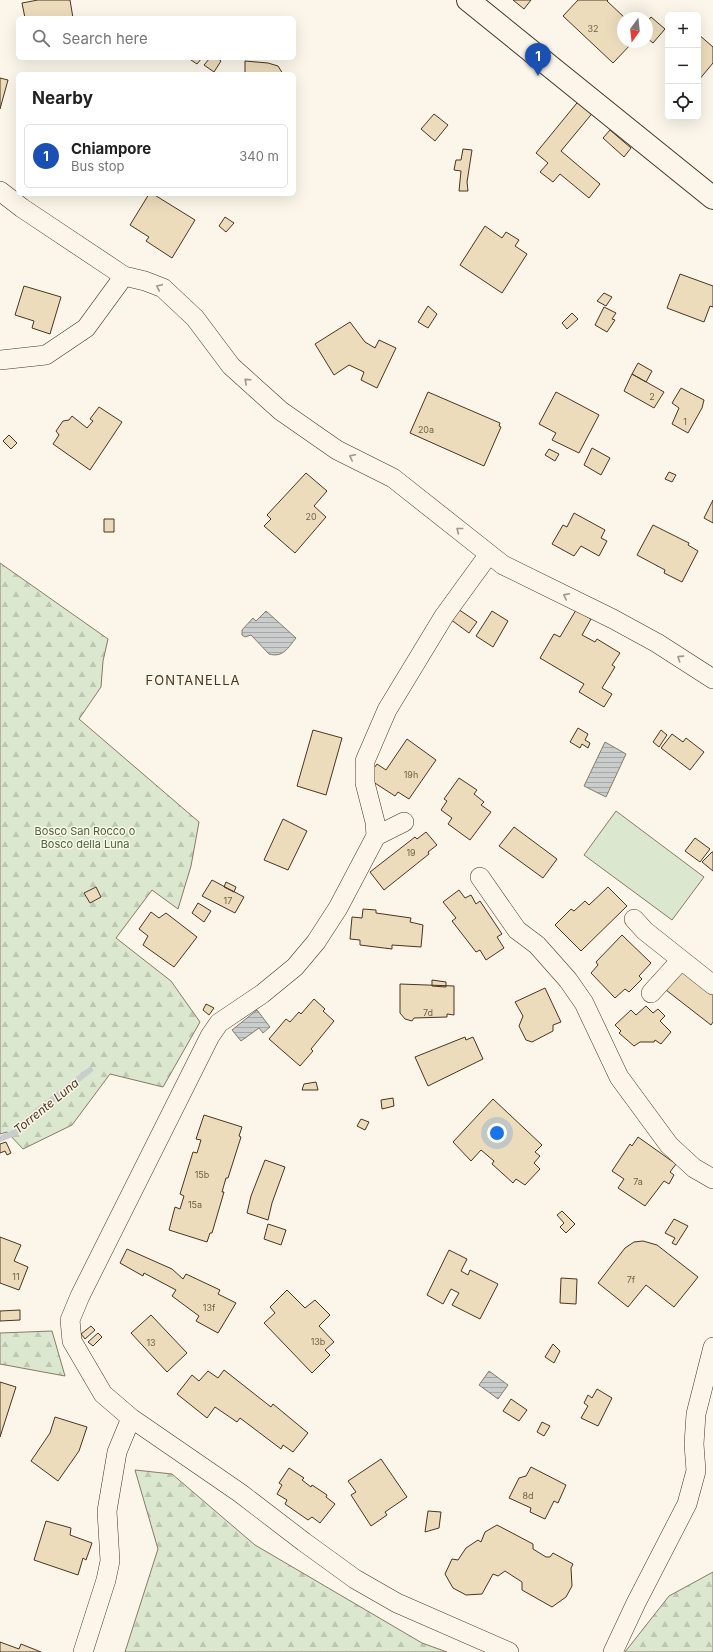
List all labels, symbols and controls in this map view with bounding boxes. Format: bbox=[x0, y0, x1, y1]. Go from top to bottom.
north arrow bbox=[617, 12, 653, 48]
map controls bbox=[665, 12, 701, 120]
button: + bbox=[665, 12, 701, 48]
search box bbox=[16, 16, 296, 60]
house number: 32 bbox=[587, 23, 599, 34]
icon: search bbox=[30, 27, 52, 49]
text: Search here bbox=[62, 29, 148, 48]
pin: 1 bbox=[525, 43, 551, 76]
button: − bbox=[665, 48, 701, 84]
button: locate bbox=[665, 84, 701, 120]
text: Nearby bbox=[32, 88, 93, 108]
text: Chiampore bbox=[71, 139, 151, 158]
text: 1 bbox=[43, 148, 49, 164]
text: 340 m bbox=[239, 148, 279, 164]
text: Bus stop bbox=[71, 158, 124, 174]
one-way arrow bbox=[156, 284, 163, 292]
one-way arrow bbox=[245, 378, 252, 385]
house number: 2 bbox=[649, 391, 655, 402]
house number: 1 bbox=[683, 416, 687, 427]
house number: 20a bbox=[418, 424, 434, 435]
one-way arrow bbox=[349, 454, 356, 462]
house number: 20 bbox=[305, 511, 317, 522]
one-way arrow bbox=[456, 528, 463, 535]
one-way arrow bbox=[563, 593, 571, 601]
one-way arrow bbox=[677, 655, 684, 663]
district label: FONTANELLA bbox=[146, 672, 240, 688]
house number: 19h bbox=[404, 769, 418, 780]
park label: Bosco San Rocco o Bosco della Luna bbox=[35, 824, 136, 851]
house number: 19 bbox=[406, 847, 416, 858]
house number: 17 bbox=[224, 895, 232, 906]
house number: 7d bbox=[423, 1007, 433, 1018]
water label: Torrente Luna bbox=[10, 1075, 82, 1137]
your location bbox=[487, 1123, 507, 1143]
house number: 15b bbox=[195, 1169, 210, 1180]
house number: 7a bbox=[633, 1176, 643, 1187]
house number: 15a bbox=[188, 1199, 202, 1210]
house number: 11 bbox=[12, 1271, 20, 1282]
house number: 7f bbox=[627, 1274, 636, 1285]
house number: 13f bbox=[203, 1302, 216, 1313]
house number: 13b bbox=[311, 1336, 326, 1347]
house number: 13 bbox=[146, 1337, 156, 1348]
house number: 8d bbox=[522, 1490, 534, 1501]

